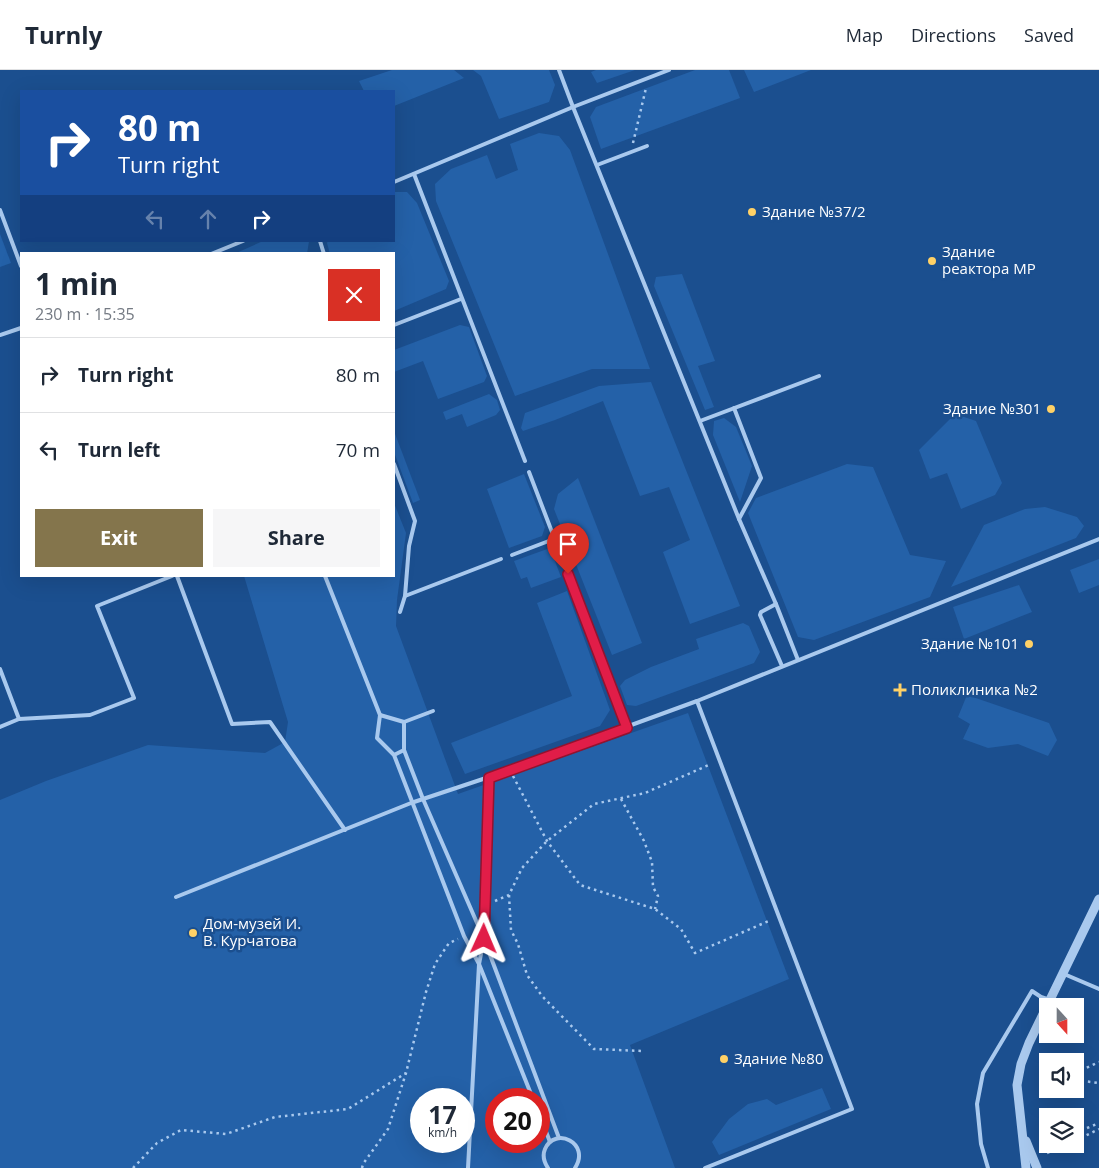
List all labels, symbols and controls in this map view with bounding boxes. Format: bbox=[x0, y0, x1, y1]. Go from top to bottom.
text: Turnly bbox=[25, 18, 102, 51]
text: Map bbox=[846, 23, 883, 47]
text: Directions bbox=[911, 23, 996, 47]
text: Saved bbox=[1024, 23, 1074, 47]
text: 80 m bbox=[118, 104, 201, 151]
icon: right bbox=[35, 110, 100, 175]
text: Turn right bbox=[118, 149, 220, 179]
place label: Здание №37/2 bbox=[762, 201, 866, 221]
icon: left bbox=[141, 205, 169, 233]
icon: ahead bbox=[194, 205, 222, 233]
icon: right bbox=[247, 205, 275, 233]
marker: Здание №37/2 bbox=[746, 206, 758, 218]
place label: Здание реактора МР bbox=[942, 241, 1036, 278]
marker: Здание реактора МР bbox=[926, 255, 938, 267]
text: 1 min bbox=[35, 263, 118, 304]
button: close bbox=[328, 269, 380, 321]
text: 230 m · 15:35 bbox=[35, 303, 135, 325]
icon: right bbox=[35, 361, 63, 389]
text: Turn right bbox=[78, 362, 173, 388]
text: 80 m bbox=[336, 362, 380, 388]
place label: Здание №301 bbox=[943, 398, 1041, 418]
marker: Здание №301 bbox=[1045, 403, 1057, 415]
icon: left bbox=[35, 436, 63, 464]
text: Turn left bbox=[78, 437, 160, 463]
text: 70 m bbox=[336, 437, 380, 463]
button: Exit bbox=[35, 509, 203, 567]
button: Share bbox=[213, 509, 380, 567]
pin bbox=[547, 523, 589, 574]
icon: arrive bbox=[554, 530, 582, 558]
place label: Здание №101 bbox=[921, 633, 1019, 653]
marker: Здание №101 bbox=[1023, 638, 1035, 650]
place label: Поликлиника №2 bbox=[911, 679, 1038, 699]
marker: Поликлиника №2 bbox=[893, 683, 907, 697]
position arrow bbox=[457, 912, 509, 964]
place label: Дом-музей И. В. Курчатова bbox=[203, 913, 301, 950]
marker: Дом-музей И. В. Курчатова bbox=[187, 927, 199, 939]
north arrow bbox=[1039, 998, 1084, 1042]
map controls bbox=[1039, 998, 1084, 1153]
place label: Здание №80 bbox=[734, 1048, 823, 1068]
marker: Здание №80 bbox=[718, 1053, 730, 1065]
button: sound bbox=[1039, 1053, 1084, 1098]
speed limit sign: 20 bbox=[485, 1088, 550, 1153]
text: 17 bbox=[428, 1097, 457, 1131]
button: layers bbox=[1039, 1108, 1084, 1153]
text: km/h bbox=[428, 1124, 457, 1141]

